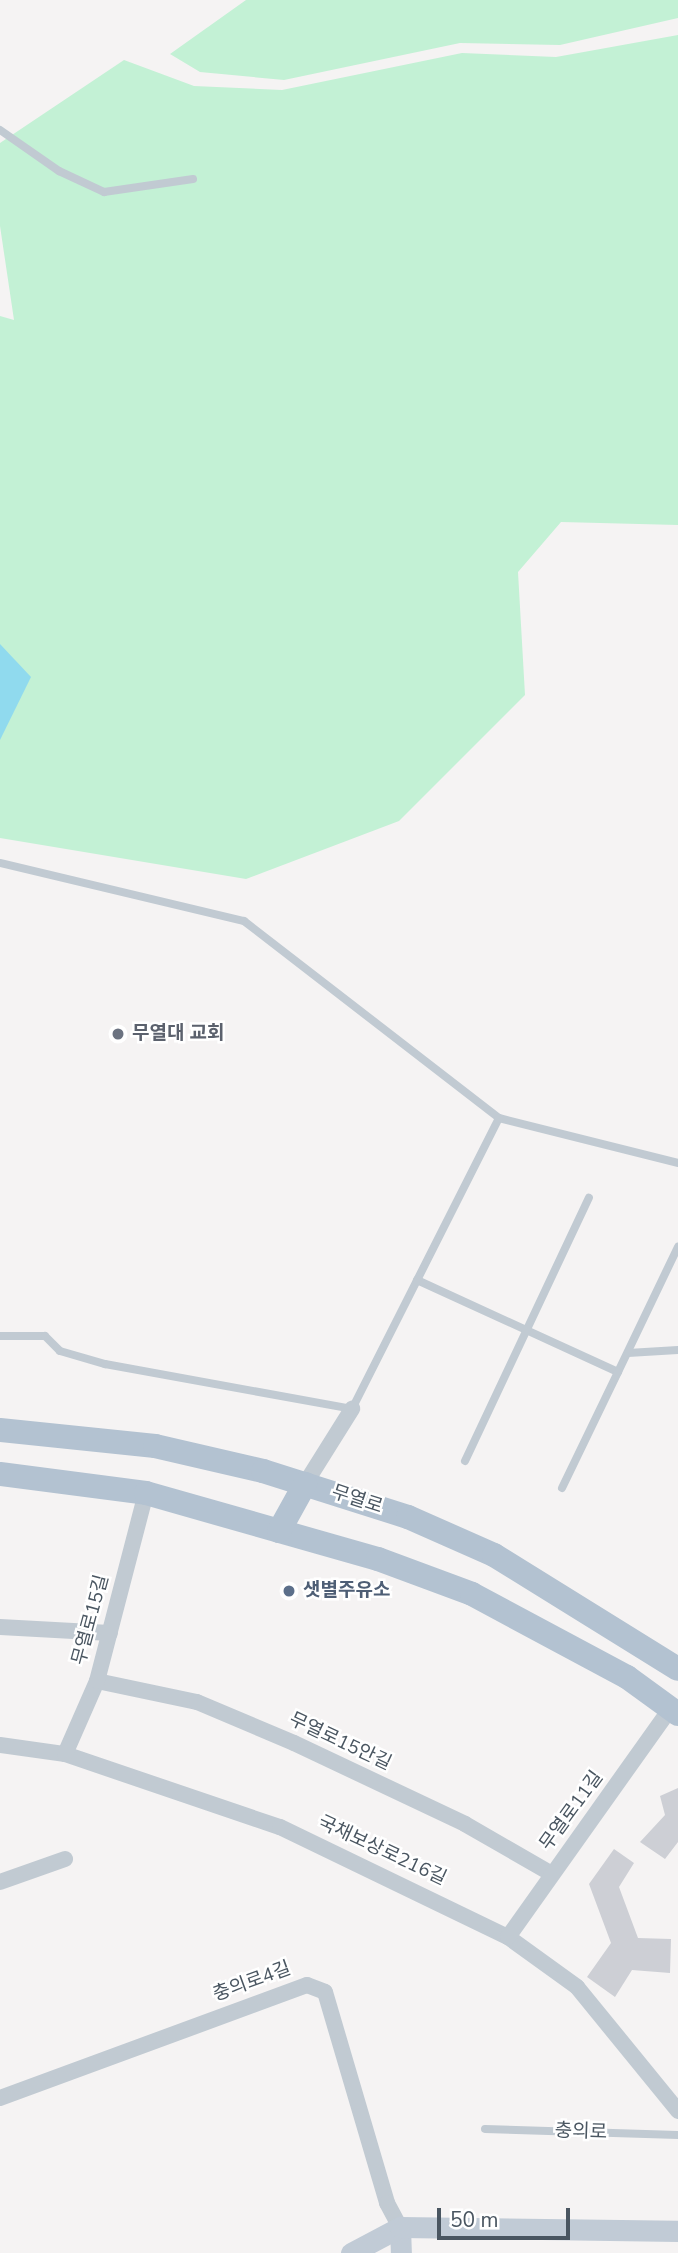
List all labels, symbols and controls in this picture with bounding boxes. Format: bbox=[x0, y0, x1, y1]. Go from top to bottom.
place label: 무열대 교회 bbox=[132, 1023, 225, 1045]
marker: 무열대 교회 bbox=[110, 1026, 126, 1042]
street label: 무열로 bbox=[329, 1481, 385, 1519]
street label: 무열로15길 bbox=[68, 1572, 114, 1668]
place label: 샛별주유소 bbox=[303, 1580, 390, 1602]
marker: 샛별주유소 bbox=[281, 1583, 297, 1599]
street label: 무열로15안길 bbox=[285, 1708, 395, 1776]
street label: 무열로11길 bbox=[536, 1767, 608, 1855]
street label: 국채보상로216길 bbox=[314, 1811, 450, 1891]
street label: 충의로4길 bbox=[210, 1957, 294, 2007]
street label: 충의로 bbox=[554, 2120, 608, 2144]
scale bar bbox=[440, 2194, 573, 2238]
text: 50 m bbox=[450, 2206, 499, 2234]

